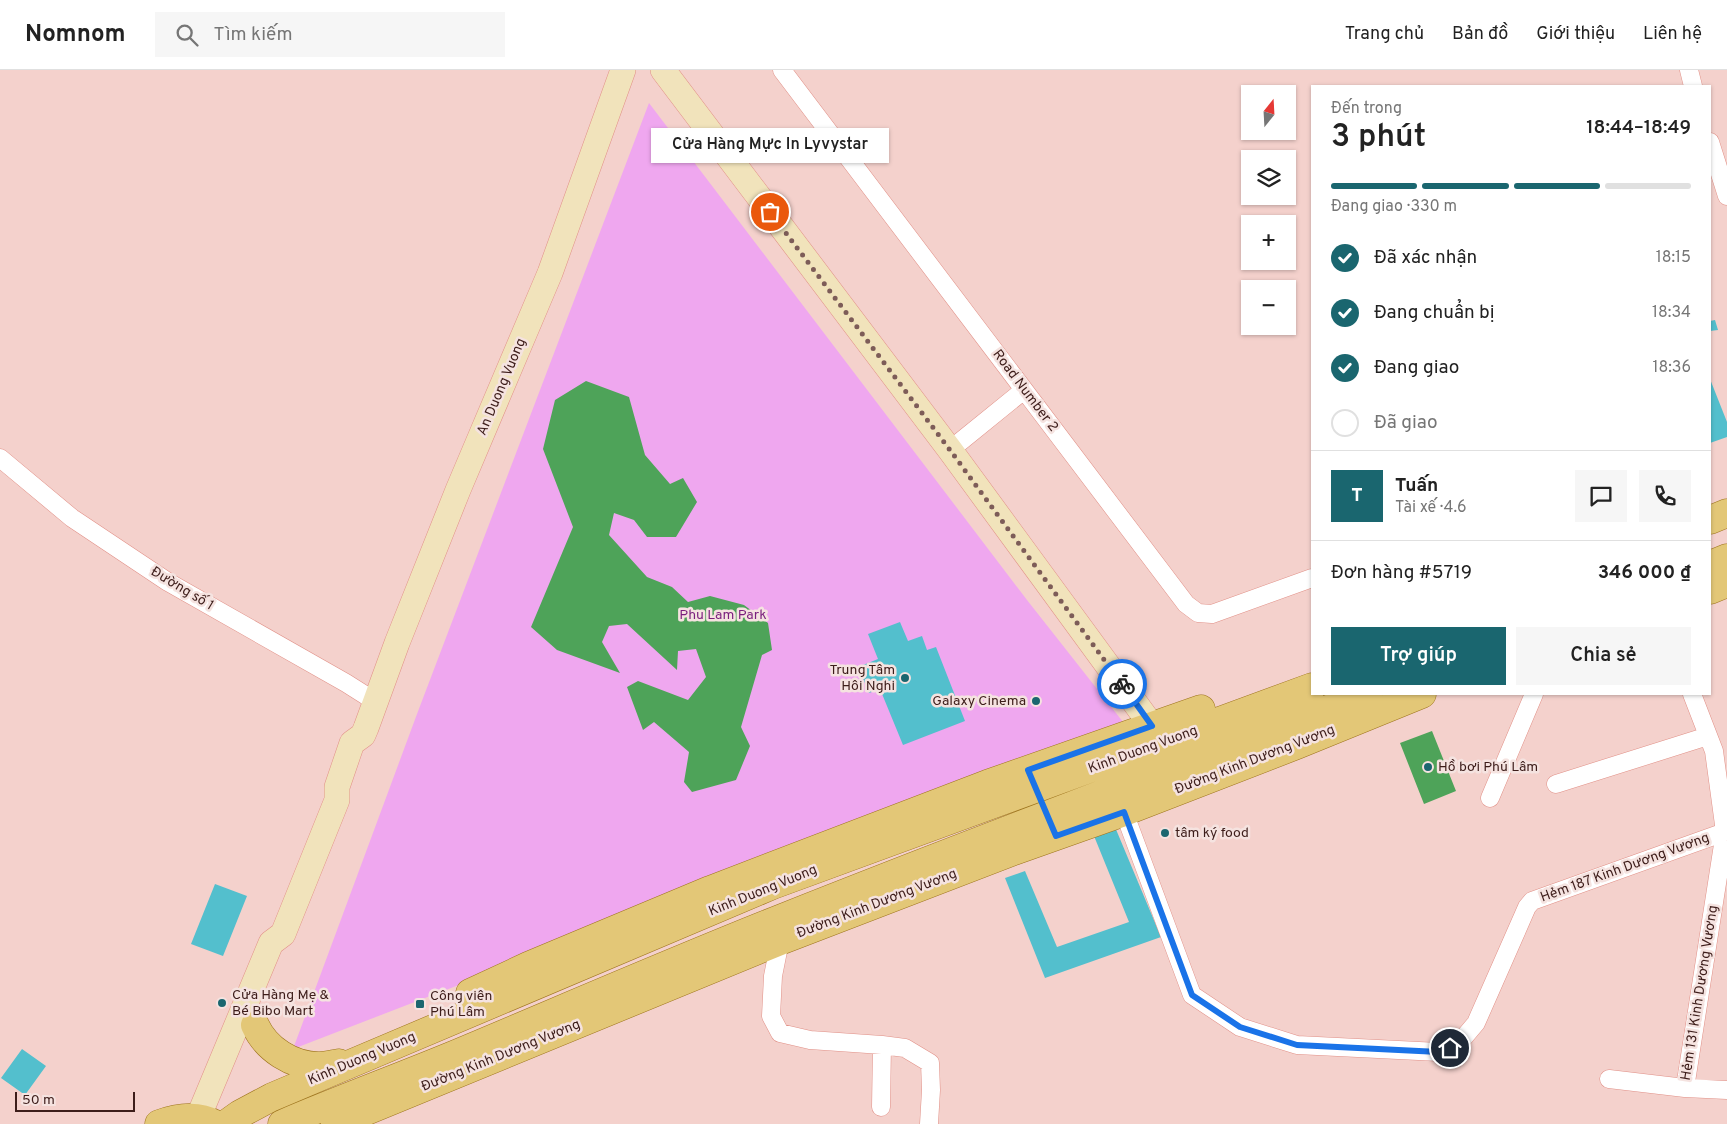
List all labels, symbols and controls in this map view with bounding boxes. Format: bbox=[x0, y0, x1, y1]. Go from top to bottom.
search box bbox=[155, 12, 505, 57]
text: Nomnom bbox=[25, 20, 125, 50]
icon: search bbox=[173, 21, 201, 49]
text: Tìm kiếm bbox=[213, 23, 293, 47]
text: Trang chủ bbox=[1345, 23, 1424, 46]
text: Bản đồ bbox=[1452, 23, 1508, 46]
text: Giới thiệu bbox=[1536, 23, 1615, 46]
text: Liên hệ bbox=[1643, 23, 1702, 46]
north arrow bbox=[1241, 85, 1296, 140]
map controls bbox=[1241, 85, 1296, 335]
text: Đến trong bbox=[1331, 99, 1402, 119]
text: 18:44–18:49 bbox=[1586, 116, 1691, 140]
text: 3 phút bbox=[1331, 118, 1426, 158]
callout: Cửa Hàng Mực In Lyvystar bbox=[651, 127, 889, 162]
text: Cửa Hàng Mực In Lyvystar bbox=[672, 135, 868, 155]
button: layers bbox=[1241, 150, 1296, 205]
pin bbox=[749, 191, 791, 233]
text: Đang giao · 330 m bbox=[1331, 197, 1457, 217]
icon: bag bbox=[756, 198, 784, 226]
button: + bbox=[1241, 215, 1296, 270]
icon: check bbox=[1331, 244, 1359, 272]
text: Đã xác nhận bbox=[1374, 246, 1477, 270]
text: 18:15 bbox=[1656, 248, 1691, 268]
button: − bbox=[1241, 280, 1296, 335]
icon: check bbox=[1331, 299, 1359, 327]
text: Đang chuẩn bị bbox=[1374, 301, 1495, 325]
text: 18:34 bbox=[1652, 303, 1691, 323]
street label: An Duong Vuong bbox=[474, 336, 530, 438]
street label: Road Number 2 bbox=[989, 347, 1061, 435]
icon: check bbox=[1331, 354, 1359, 382]
text: Đang giao bbox=[1374, 356, 1459, 380]
text: 18:36 bbox=[1652, 358, 1691, 378]
text: Đã giao bbox=[1374, 411, 1438, 435]
button: chat bbox=[1575, 470, 1627, 522]
button: phone bbox=[1639, 470, 1691, 522]
text: Tuấn bbox=[1395, 474, 1438, 498]
text: T bbox=[1351, 484, 1363, 508]
text: Tài xế · 4.6 bbox=[1395, 498, 1467, 518]
text: Đơn hàng #5719 bbox=[1331, 561, 1472, 585]
text: 346 000 ₫ bbox=[1598, 561, 1691, 585]
street label: Đường số 1 bbox=[147, 564, 217, 614]
park label: Phu Lam Park bbox=[679, 607, 767, 624]
button: Trợ giúp bbox=[1331, 627, 1506, 685]
button: Chia sẻ bbox=[1516, 627, 1691, 685]
courier bbox=[1097, 659, 1147, 709]
place label: Trung Tâm Hôi Nghi bbox=[829, 662, 895, 695]
icon: bike bbox=[1108, 670, 1136, 698]
marker: Trung Tâm Hôi Nghi bbox=[899, 672, 911, 684]
place label: Galaxy Cinema bbox=[932, 693, 1026, 710]
marker: Galaxy Cinema bbox=[1030, 695, 1042, 707]
street label: Kinh Duong Vuong bbox=[1086, 722, 1200, 778]
street label: Đường Kinh Dương Vương bbox=[1173, 722, 1337, 798]
place label: Hồ bơi Phú Lâm bbox=[1438, 759, 1538, 776]
marker: Hồ bơi Phú Lâm bbox=[1422, 761, 1434, 773]
place label: tâm ký food bbox=[1175, 825, 1249, 842]
marker: tâm ký food bbox=[1159, 827, 1171, 839]
street label: Hẻm 187 Kinh Dương Vương bbox=[1538, 829, 1712, 907]
street label: Kinh Duong Vuong bbox=[706, 862, 820, 920]
street label: Đường Kinh Dương Vương bbox=[795, 866, 959, 942]
street label: Hẻm 131 Kinh Dương Vương bbox=[1678, 904, 1722, 1082]
place label: Cửa Hàng Mẹ & Bé Bibo Mart bbox=[232, 987, 330, 1020]
place label: Công viên Phú Lâm bbox=[430, 988, 492, 1021]
marker: Cửa Hàng Mẹ & Bé Bibo Mart bbox=[216, 997, 228, 1009]
marker: Công viên Phú Lâm bbox=[414, 998, 426, 1010]
street label: Đường Kinh Dương Vương bbox=[419, 1016, 583, 1096]
pin bbox=[1429, 1027, 1471, 1069]
street label: Kinh Duong Vuong bbox=[306, 1029, 418, 1089]
icon: home bbox=[1436, 1034, 1464, 1062]
scale bar bbox=[15, 1089, 135, 1112]
text: 50 m bbox=[22, 1092, 55, 1109]

